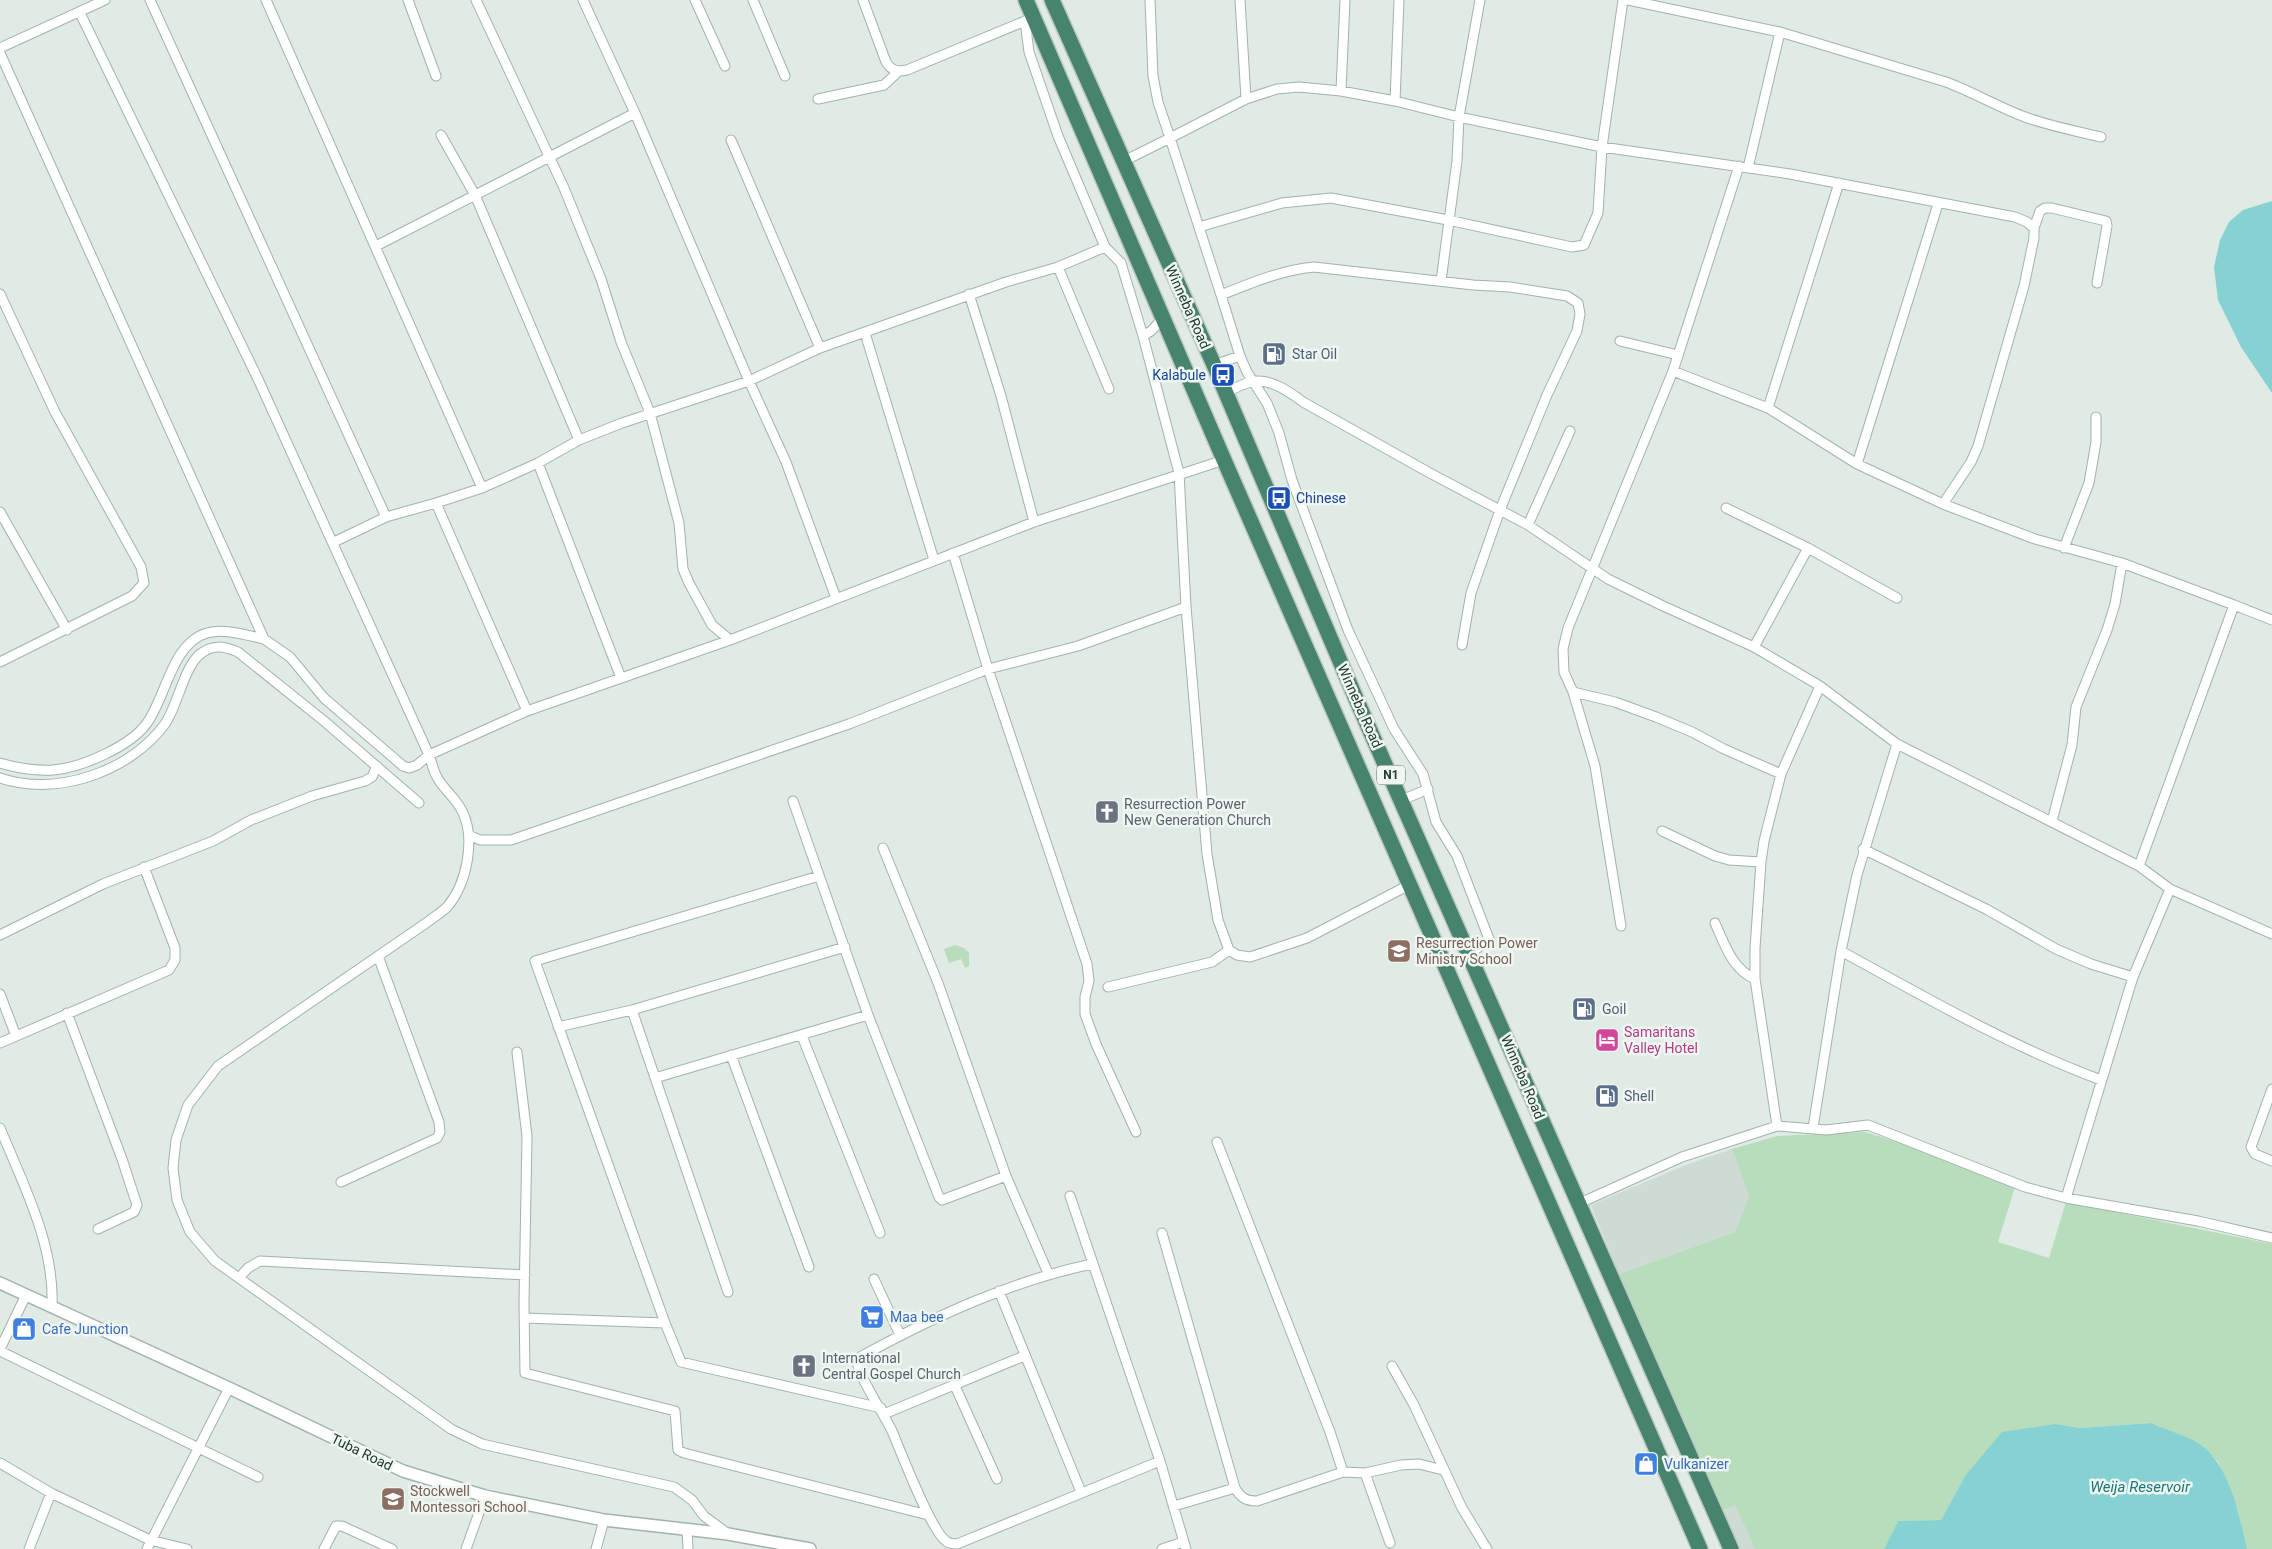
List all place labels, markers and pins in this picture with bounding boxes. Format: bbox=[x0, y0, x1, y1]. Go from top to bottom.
fuel station icon: Star Oil bbox=[1261, 341, 1287, 367]
place label: Star Oil bbox=[1292, 346, 1337, 362]
bus stop icon: Kalabule bbox=[1210, 362, 1236, 388]
place label: Kalabule bbox=[1152, 367, 1206, 383]
bus stop icon: Chinese bbox=[1266, 485, 1292, 511]
place label: Chinese bbox=[1296, 490, 1346, 506]
place label: Resurrection Power New Generation Church bbox=[1124, 796, 1271, 828]
church icon: Resurrection Power New Generation Church bbox=[1094, 799, 1120, 825]
place label: Resurrection Power Ministry School bbox=[1416, 935, 1538, 967]
school or university icon: Resurrection Power Ministry School bbox=[1386, 938, 1412, 964]
fuel station icon: Goil bbox=[1571, 996, 1597, 1022]
place label: Goil bbox=[1602, 1001, 1626, 1017]
place label: Samaritans Valley Hotel bbox=[1624, 1024, 1698, 1056]
hotel icon: Samaritans Valley Hotel bbox=[1594, 1027, 1620, 1053]
fuel station icon: Shell bbox=[1594, 1083, 1620, 1109]
place label: Shell bbox=[1624, 1088, 1654, 1104]
supermarket icon: Maa bee bbox=[859, 1304, 885, 1330]
place label: Maa bee bbox=[890, 1309, 944, 1325]
shop icon: Cafe Junction bbox=[11, 1316, 37, 1342]
place label: Cafe Junction bbox=[42, 1321, 129, 1337]
place label: International Central Gospel Church bbox=[822, 1350, 961, 1382]
church icon: International Central Gospel Church bbox=[791, 1353, 817, 1379]
shop icon: Vulkanizer bbox=[1633, 1451, 1659, 1477]
place label: Vulkanizer bbox=[1664, 1456, 1729, 1472]
place label: Stockwell Montessori School bbox=[410, 1483, 527, 1515]
school or university icon: Stockwell Montessori School bbox=[380, 1486, 406, 1512]

